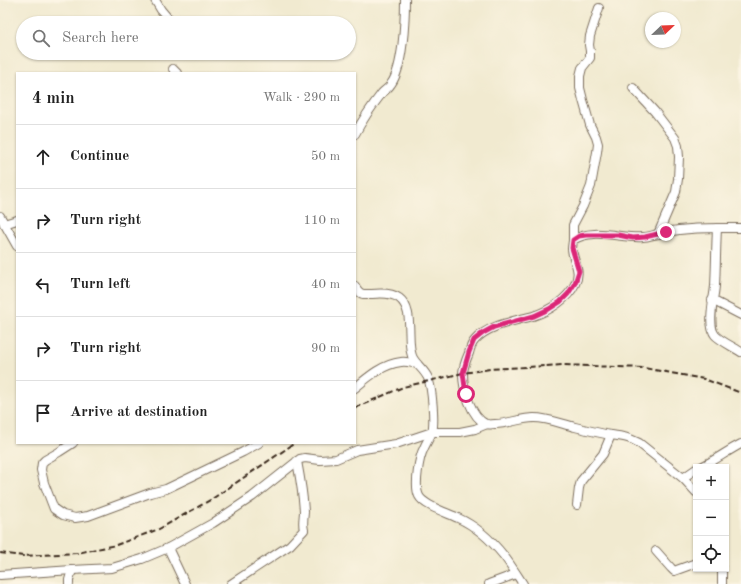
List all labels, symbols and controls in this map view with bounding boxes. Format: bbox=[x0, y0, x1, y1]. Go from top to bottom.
north arrow bbox=[645, 12, 681, 48]
search box bbox=[16, 16, 356, 60]
icon: search bbox=[30, 27, 52, 49]
text: Search here bbox=[62, 31, 139, 46]
text: 4 min bbox=[32, 90, 75, 107]
text: Walk · 290 m bbox=[263, 91, 340, 104]
icon: ahead bbox=[32, 146, 54, 168]
text: Continue bbox=[70, 149, 129, 164]
text: 50 m bbox=[311, 150, 340, 163]
icon: right bbox=[32, 210, 54, 232]
text: Turn right bbox=[70, 213, 141, 228]
text: 110 m bbox=[303, 214, 340, 227]
route end bbox=[657, 223, 675, 241]
icon: left bbox=[32, 274, 54, 296]
text: Turn left bbox=[70, 277, 130, 292]
text: 40 m bbox=[311, 278, 340, 291]
icon: right bbox=[32, 338, 54, 360]
text: Turn right bbox=[70, 341, 141, 356]
text: 90 m bbox=[311, 342, 340, 355]
route start bbox=[457, 385, 475, 403]
icon: arrive bbox=[32, 402, 54, 424]
text: Arrive at destination bbox=[70, 405, 208, 420]
map controls bbox=[693, 464, 729, 572]
button: + bbox=[693, 464, 729, 500]
button: − bbox=[693, 500, 729, 536]
button: locate bbox=[693, 536, 729, 572]

